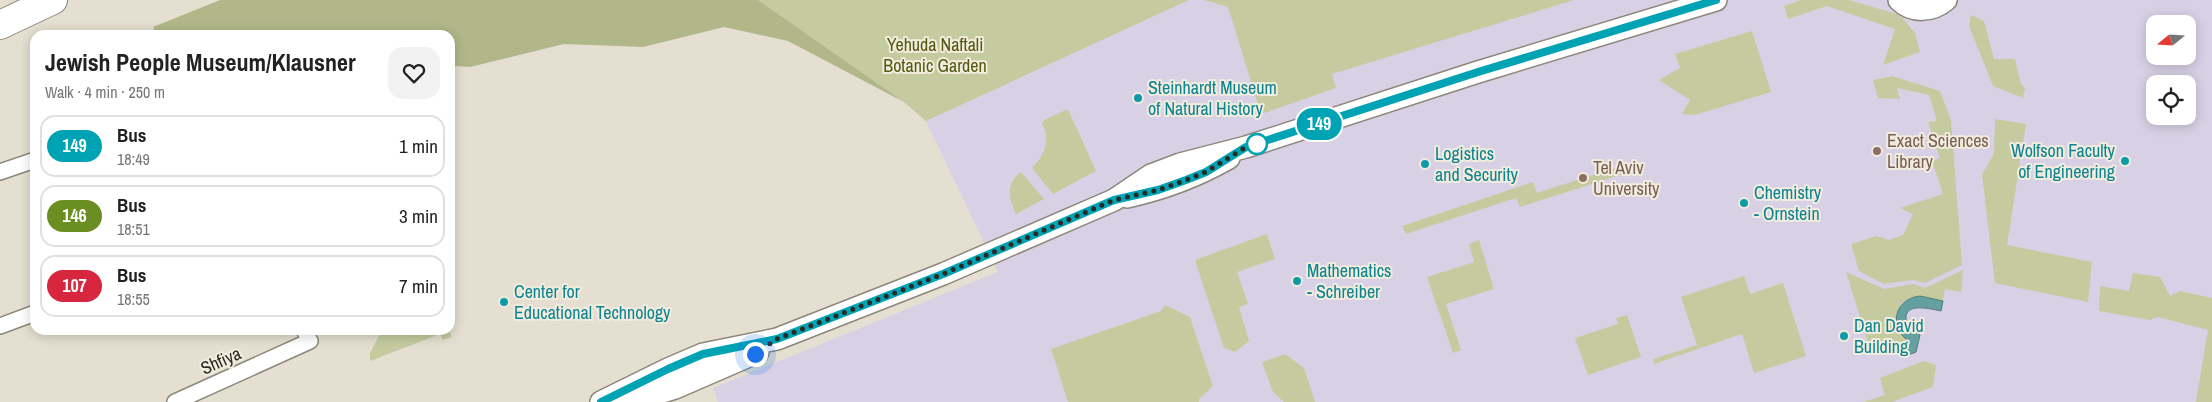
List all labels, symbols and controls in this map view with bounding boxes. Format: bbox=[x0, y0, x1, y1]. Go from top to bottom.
north arrow bbox=[2146, 15, 2196, 65]
map controls bbox=[2146, 15, 2196, 125]
park label: Yehuda Naftali Botanic Garden bbox=[883, 32, 987, 78]
text: Jewish People Museum/Klausner bbox=[45, 46, 356, 78]
button: heart bbox=[388, 47, 440, 99]
place label: Steinhardt Museum of Natural History bbox=[1148, 75, 1277, 121]
button: locate bbox=[2146, 75, 2196, 125]
text: Walk · 4 min · 250 m bbox=[45, 81, 165, 103]
marker: Steinhardt Museum of Natural History bbox=[1132, 92, 1144, 104]
line badge: 149 bbox=[1290, 108, 1348, 140]
text: 149 bbox=[1307, 111, 1331, 136]
text: Bus bbox=[117, 122, 146, 148]
place label: Exact Sciences Library bbox=[1887, 128, 1989, 174]
text: 149 bbox=[62, 133, 87, 158]
text: 1 min bbox=[399, 133, 438, 159]
unlabelled marker bbox=[1246, 133, 1268, 155]
place label: Wolfson Faculty of Engineering bbox=[2011, 138, 2116, 184]
place label: Logistics and Security bbox=[1435, 141, 1518, 187]
marker: Exact Sciences Library bbox=[1871, 145, 1883, 157]
text: 18:49 bbox=[117, 148, 150, 170]
place label: Tel Aviv University bbox=[1593, 155, 1660, 201]
marker: Wolfson Faculty of Engineering bbox=[2119, 155, 2131, 167]
marker: Logistics and Security bbox=[1419, 158, 1431, 170]
marker: Tel Aviv University bbox=[1577, 172, 1589, 184]
place label: Chemistry - Ornstein bbox=[1754, 180, 1822, 226]
text: Bus bbox=[117, 192, 146, 218]
marker: Chemistry - Ornstein bbox=[1738, 197, 1750, 209]
text: 146 bbox=[62, 203, 87, 228]
text: 3 min bbox=[399, 203, 438, 229]
text: 18:51 bbox=[117, 218, 150, 240]
place label: Mathematics - Schreiber bbox=[1307, 258, 1392, 304]
text: Bus bbox=[117, 262, 146, 288]
text: 107 bbox=[62, 273, 87, 298]
text: 7 min bbox=[399, 273, 438, 299]
marker: Mathematics - Schreiber bbox=[1291, 275, 1303, 287]
place label: Center for Educational Technology bbox=[514, 279, 671, 325]
text: 18:55 bbox=[117, 288, 150, 310]
marker: Center for Educational Technology bbox=[498, 296, 510, 308]
place label: Dan David Building bbox=[1854, 313, 1924, 359]
marker: Dan David Building bbox=[1838, 330, 1850, 342]
street label: Shfiya bbox=[197, 341, 245, 380]
your location bbox=[743, 342, 768, 367]

